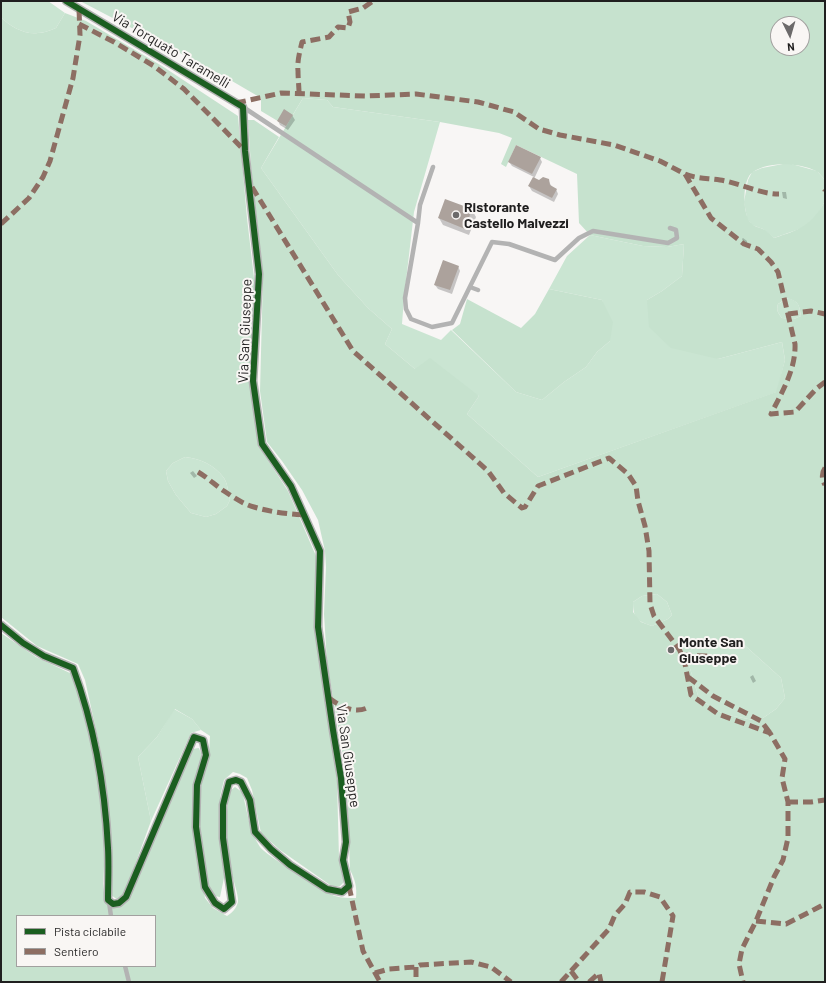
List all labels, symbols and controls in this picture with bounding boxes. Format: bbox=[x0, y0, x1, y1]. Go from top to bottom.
street label: Via Torquato Taramelli bbox=[109, 8, 233, 92]
north arrow bbox=[770, 16, 810, 56]
text: N bbox=[787, 41, 795, 54]
place label: Ristorante Castello Malvezzi bbox=[464, 199, 569, 232]
marker: Ristorante Castello Malvezzi bbox=[451, 210, 461, 220]
street label: Via San Giuseppe bbox=[235, 279, 255, 383]
place label: Monte San Giuseppe bbox=[679, 634, 743, 666]
marker: Monte San Giuseppe bbox=[666, 645, 676, 655]
street label: Via San Giuseppe bbox=[332, 703, 364, 809]
legend bbox=[16, 915, 156, 967]
text: Pista ciclabile bbox=[54, 924, 126, 938]
text: Sentiero bbox=[54, 944, 99, 958]

